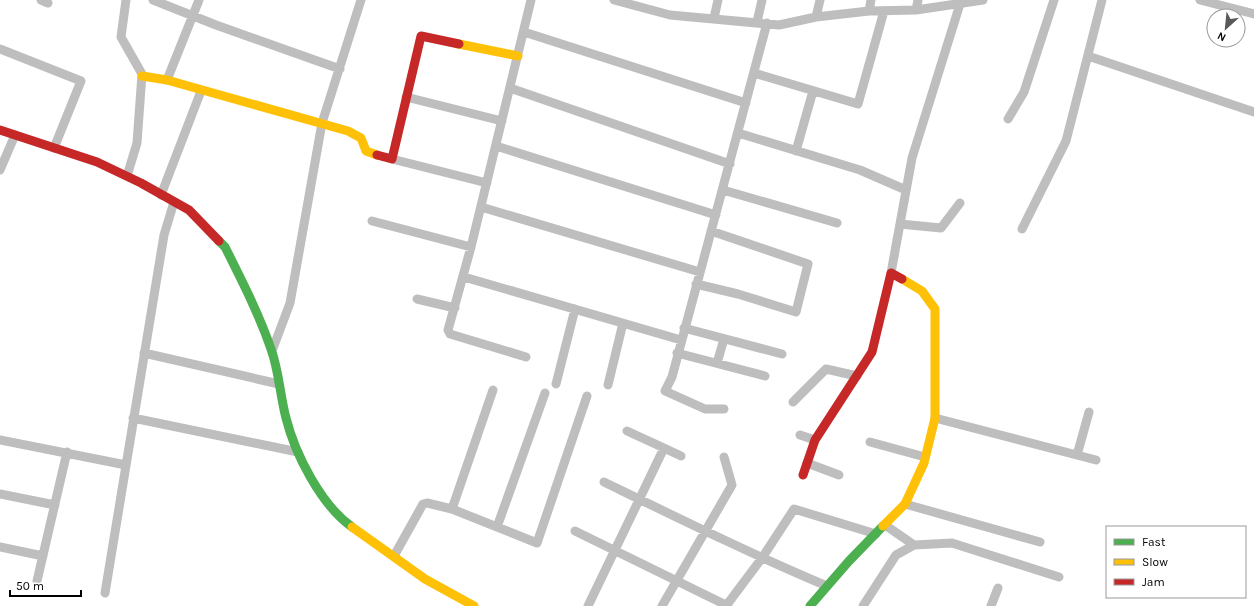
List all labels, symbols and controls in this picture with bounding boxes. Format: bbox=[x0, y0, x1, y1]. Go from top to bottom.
north arrow bbox=[1206, 8, 1246, 48]
text: N bbox=[1215, 29, 1228, 44]
legend bbox=[1106, 526, 1246, 598]
text: Fast bbox=[1142, 535, 1166, 549]
text: Slow bbox=[1142, 555, 1168, 569]
scale bar bbox=[10, 572, 81, 598]
text: Jam bbox=[1142, 575, 1165, 589]
text: 50 m bbox=[16, 579, 44, 593]

